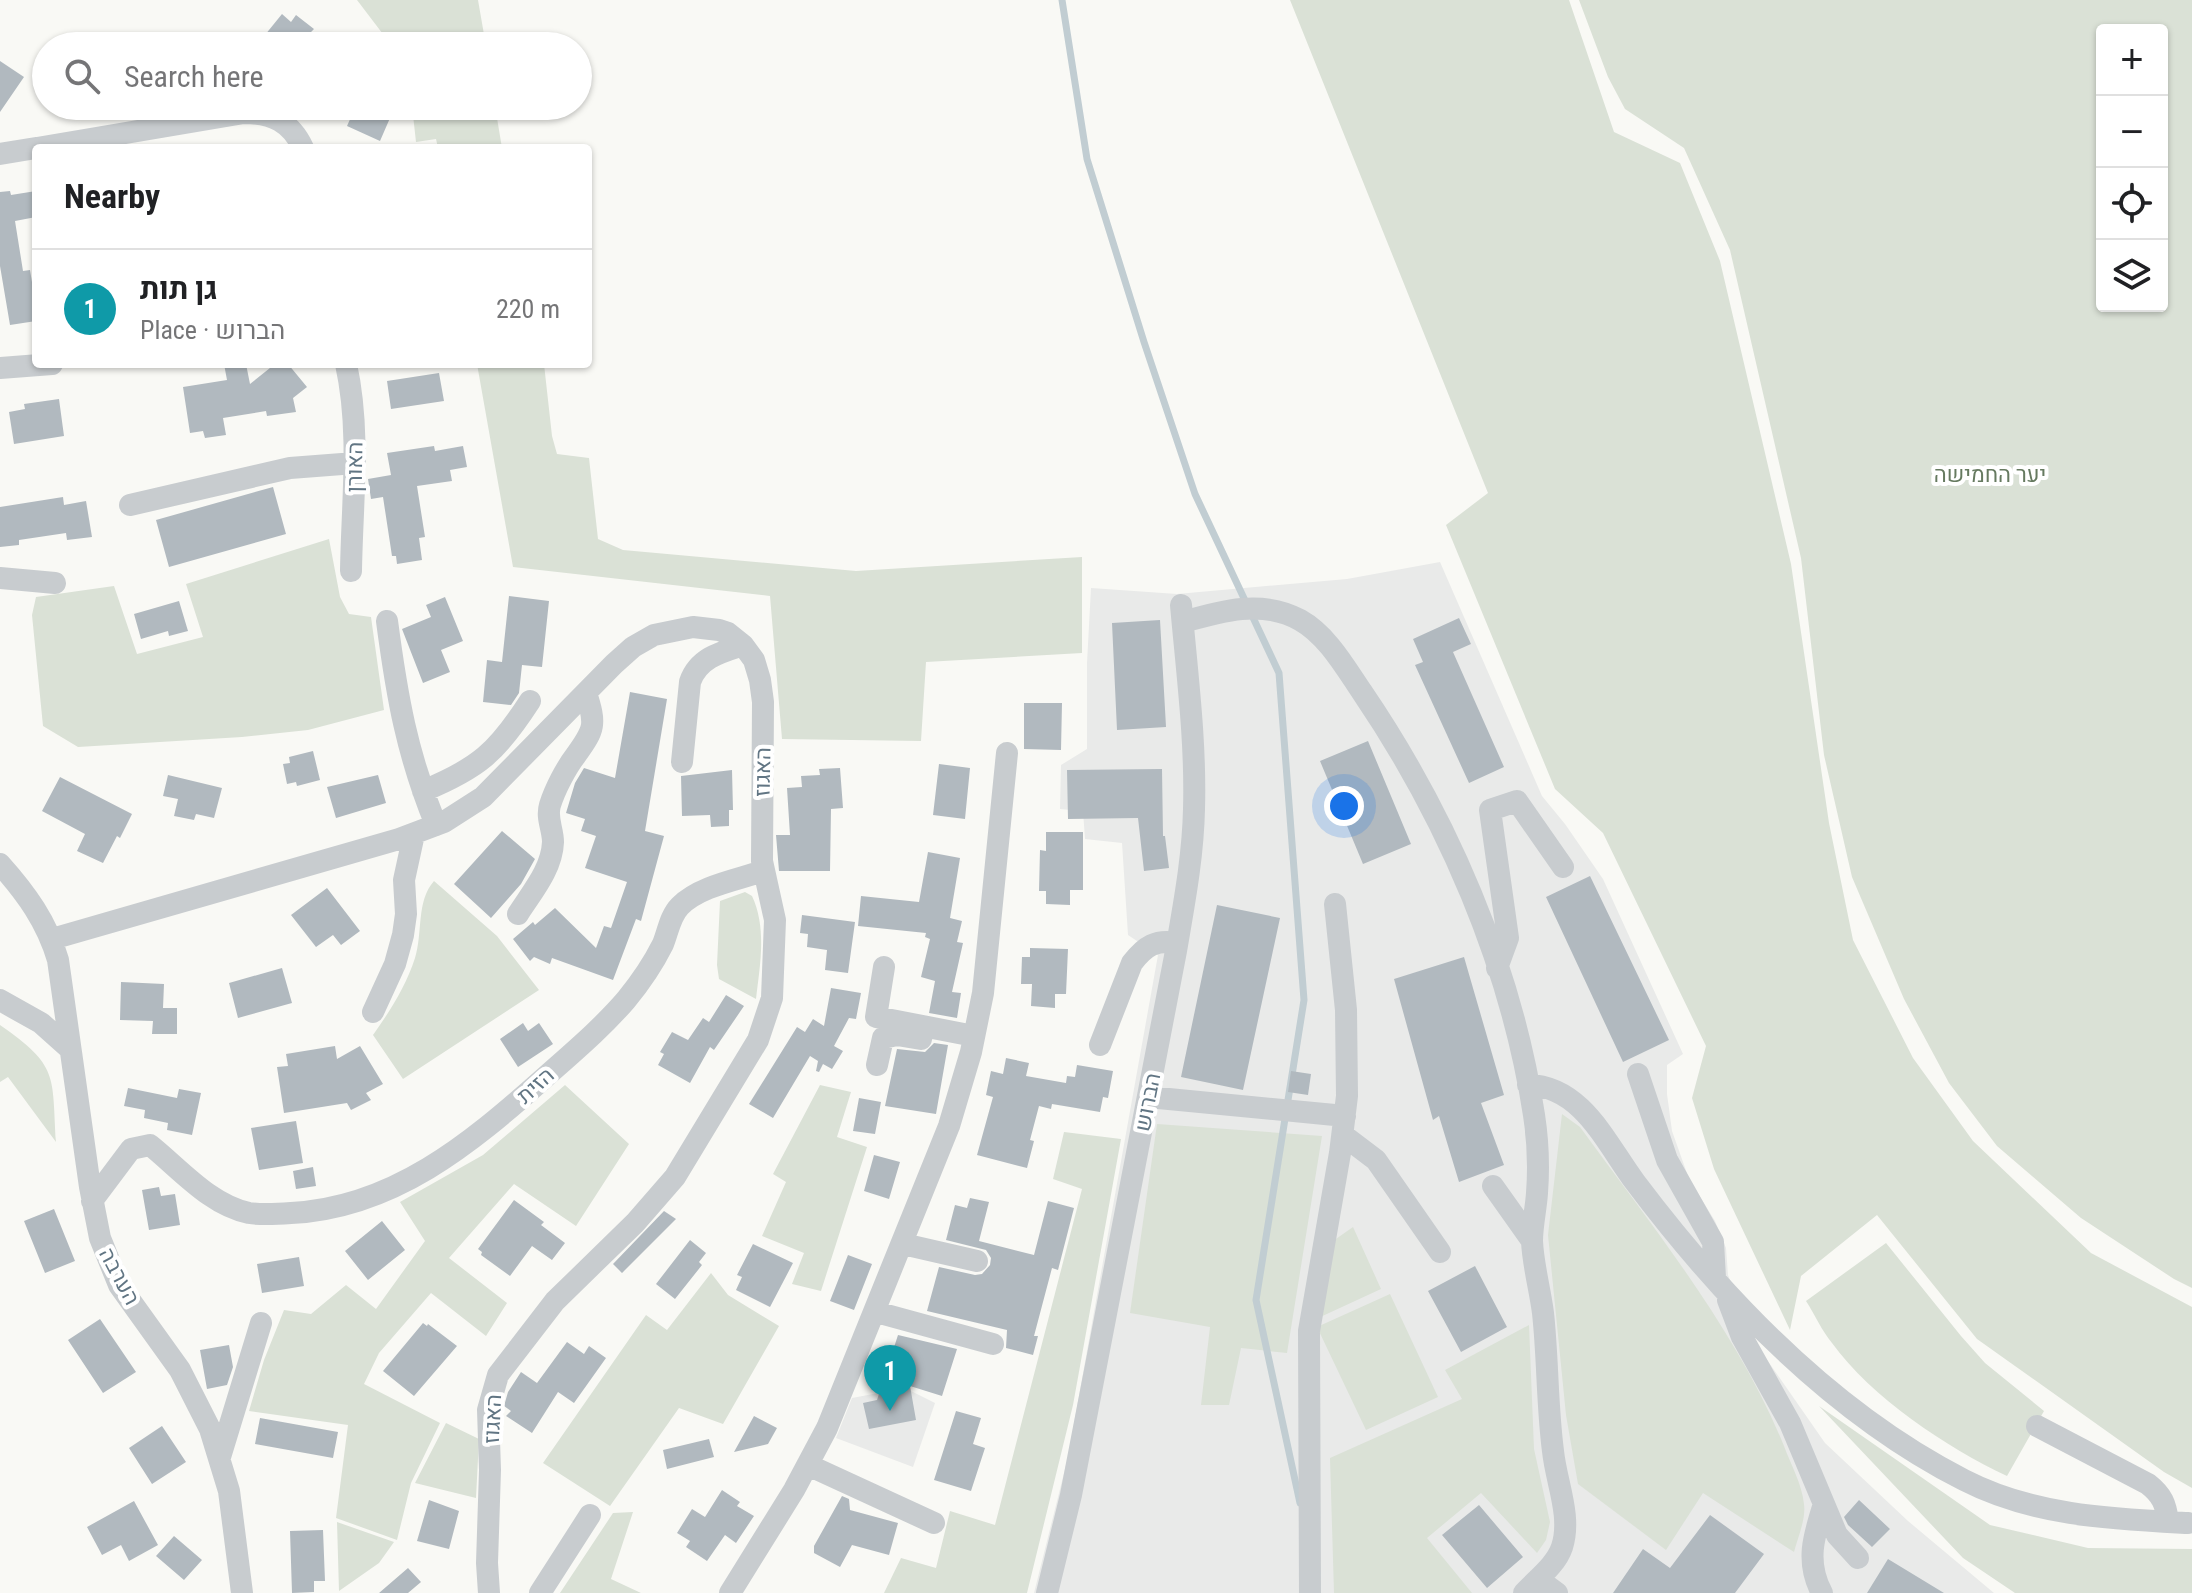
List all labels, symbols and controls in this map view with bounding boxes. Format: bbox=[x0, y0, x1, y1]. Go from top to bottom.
map controls bbox=[2096, 24, 2168, 312]
button: + bbox=[2096, 24, 2168, 96]
search box bbox=[32, 32, 592, 120]
icon: search bbox=[60, 54, 104, 98]
text: Search here bbox=[124, 59, 264, 94]
button: − bbox=[2096, 96, 2168, 168]
button: locate bbox=[2096, 168, 2168, 240]
text: Nearby bbox=[64, 176, 160, 216]
button: layers bbox=[2096, 240, 2168, 312]
text: גן תות bbox=[140, 271, 218, 306]
text: 1 bbox=[83, 294, 97, 324]
text: 220 m bbox=[496, 294, 560, 324]
text: Place · הברוש bbox=[140, 315, 285, 345]
street label: האורן bbox=[342, 441, 367, 493]
park label: יער החמישה bbox=[1934, 462, 2046, 487]
street label: האגוז bbox=[750, 747, 775, 797]
your location bbox=[1324, 786, 1364, 826]
street label: הזית bbox=[512, 1062, 559, 1108]
street label: הברוש bbox=[1130, 1071, 1165, 1134]
street label: הערבה bbox=[94, 1243, 145, 1309]
pin: 1 bbox=[864, 1345, 916, 1411]
street label: האגוז bbox=[479, 1393, 506, 1445]

